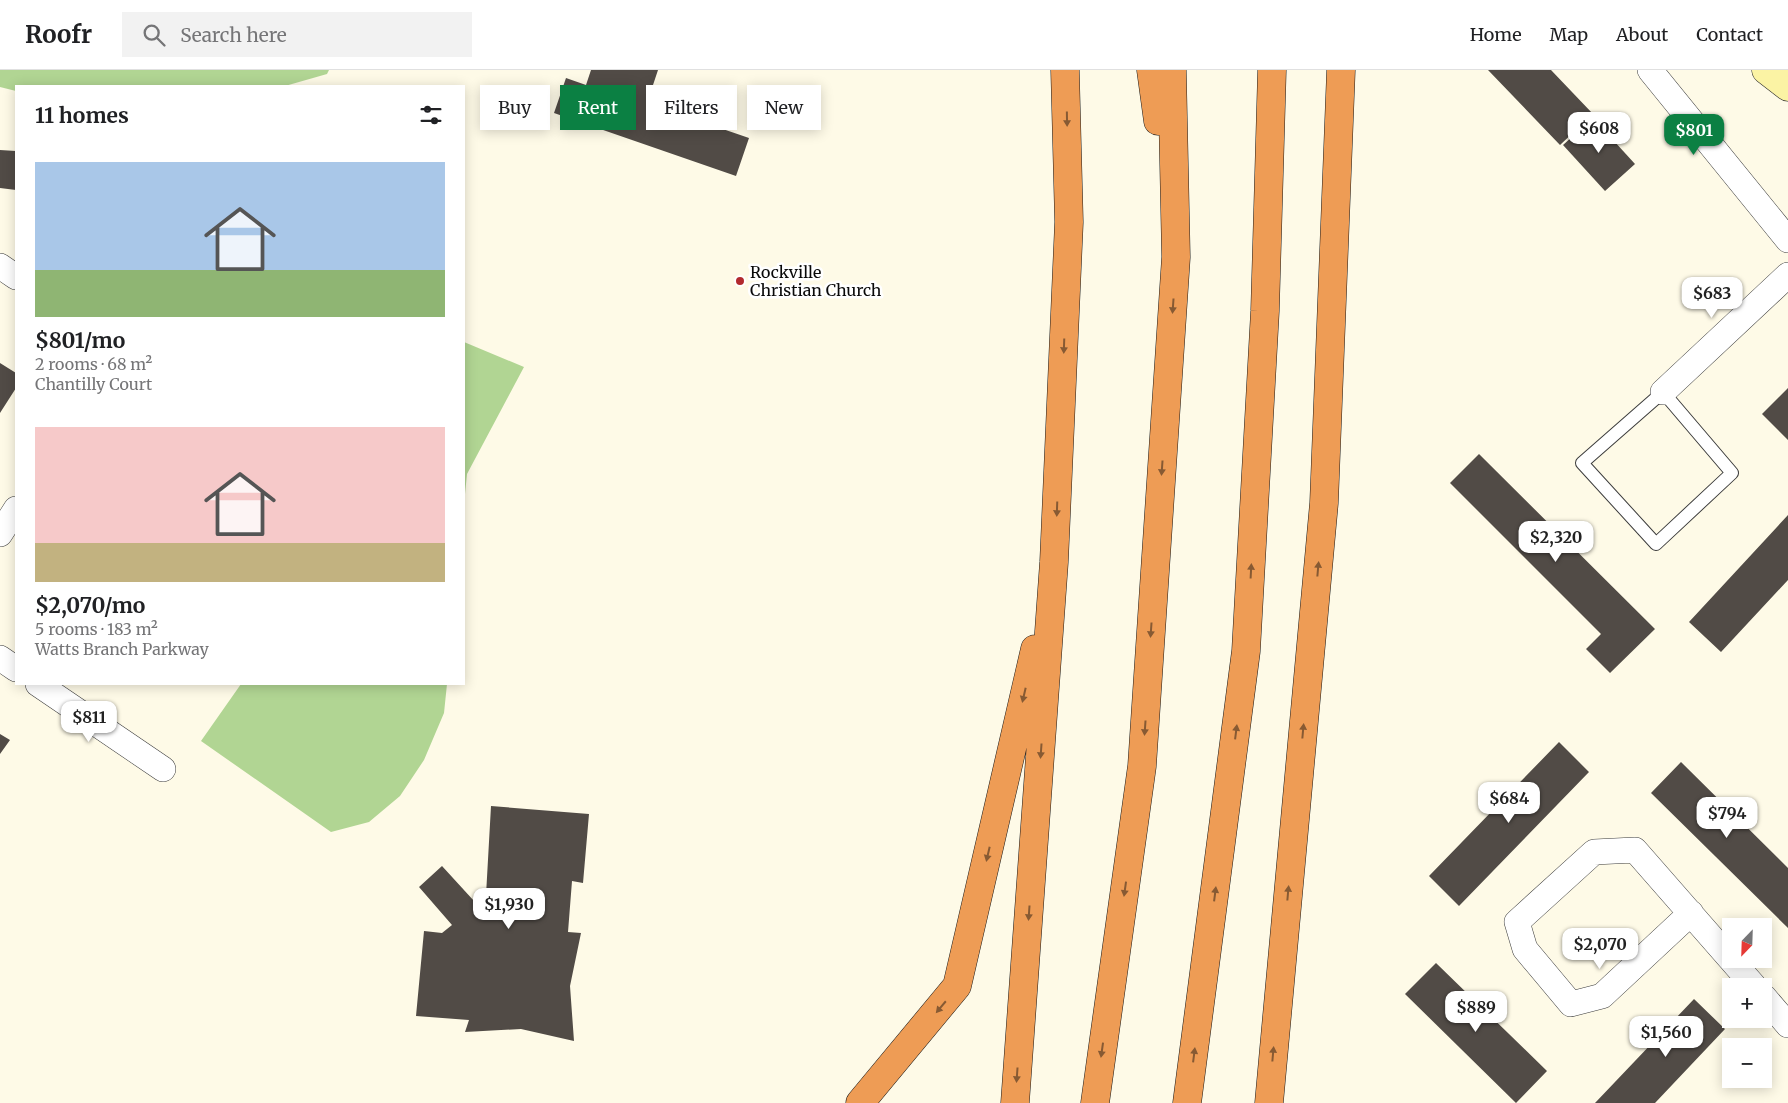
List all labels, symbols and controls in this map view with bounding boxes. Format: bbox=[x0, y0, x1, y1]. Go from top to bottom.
search box bbox=[122, 12, 472, 57]
text: Roofr bbox=[25, 19, 92, 50]
icon: search bbox=[140, 21, 168, 49]
text: Search here bbox=[180, 23, 287, 47]
text: Home bbox=[1470, 23, 1522, 46]
text: Map bbox=[1550, 23, 1588, 46]
text: About bbox=[1616, 23, 1668, 46]
text: Contact bbox=[1696, 23, 1763, 46]
chip: Buy bbox=[480, 85, 550, 130]
chip: Rent bbox=[560, 85, 636, 130]
chip: Filters bbox=[646, 85, 737, 130]
chip: New bbox=[747, 85, 821, 130]
icon: filters bbox=[417, 101, 445, 129]
text: 11 homes bbox=[35, 102, 129, 129]
one-way arrow bbox=[1063, 111, 1071, 127]
pin: $608 bbox=[1569, 112, 1629, 154]
pin: $801 bbox=[1664, 114, 1724, 156]
text: $608 bbox=[1579, 118, 1619, 138]
text: $801 bbox=[1675, 120, 1713, 140]
icon: home bbox=[195, 194, 285, 284]
place label: Rockville Christian Church bbox=[750, 262, 882, 300]
marker: Rockville Christian Church bbox=[734, 275, 746, 287]
pin: $683 bbox=[1682, 276, 1742, 319]
text: $683 bbox=[1693, 283, 1731, 303]
one-way arrow bbox=[1169, 298, 1177, 314]
text: $801/mo bbox=[35, 327, 125, 354]
one-way arrow bbox=[1059, 338, 1067, 354]
text: 2 rooms · 68 m² bbox=[35, 354, 152, 374]
text: Chantilly Court bbox=[35, 374, 152, 394]
icon: home bbox=[195, 459, 285, 549]
one-way arrow bbox=[1158, 460, 1166, 476]
one-way arrow bbox=[1052, 501, 1060, 517]
pin: $2,320 bbox=[1515, 520, 1597, 563]
text: $2,320 bbox=[1530, 527, 1582, 547]
one-way arrow bbox=[1314, 561, 1322, 577]
one-way arrow bbox=[1247, 562, 1255, 578]
text: $2,070/mo bbox=[35, 592, 145, 619]
text: 5 rooms · 183 m² bbox=[35, 619, 158, 639]
one-way arrow bbox=[1147, 622, 1155, 638]
text: Watts Branch Parkway bbox=[35, 639, 209, 659]
one-way arrow bbox=[1020, 688, 1028, 703]
pin: $811 bbox=[59, 700, 119, 743]
text: $811 bbox=[72, 707, 106, 727]
one-way arrow bbox=[1140, 720, 1148, 736]
one-way arrow bbox=[1299, 723, 1307, 739]
one-way arrow bbox=[1232, 724, 1240, 740]
one-way arrow bbox=[1036, 743, 1044, 759]
pin: $684 bbox=[1479, 782, 1539, 824]
text: $684 bbox=[1489, 788, 1529, 808]
pin: $794 bbox=[1697, 796, 1757, 839]
text: $794 bbox=[1708, 803, 1746, 823]
one-way arrow bbox=[984, 846, 992, 861]
one-way arrow bbox=[1121, 881, 1129, 897]
one-way arrow bbox=[1284, 884, 1292, 900]
one-way arrow bbox=[1211, 885, 1219, 901]
pin: $1,930 bbox=[468, 888, 550, 930]
text: $1,930 bbox=[484, 894, 534, 914]
one-way arrow bbox=[1024, 905, 1032, 921]
north arrow bbox=[1722, 918, 1772, 968]
map controls bbox=[1722, 918, 1772, 1088]
pin: $2,070 bbox=[1559, 928, 1641, 970]
text: $2,070 bbox=[1573, 934, 1627, 954]
button: + bbox=[1722, 978, 1772, 1028]
pin: $889 bbox=[1446, 990, 1506, 1033]
text: $889 bbox=[1456, 997, 1496, 1017]
one-way arrow bbox=[935, 1000, 946, 1013]
pin: $1,560 bbox=[1625, 1016, 1707, 1058]
text: $1,560 bbox=[1640, 1022, 1692, 1042]
button: − bbox=[1722, 1038, 1772, 1088]
one-way arrow bbox=[1098, 1042, 1106, 1058]
one-way arrow bbox=[1190, 1046, 1198, 1062]
one-way arrow bbox=[1270, 1046, 1278, 1062]
one-way arrow bbox=[1013, 1067, 1021, 1083]

